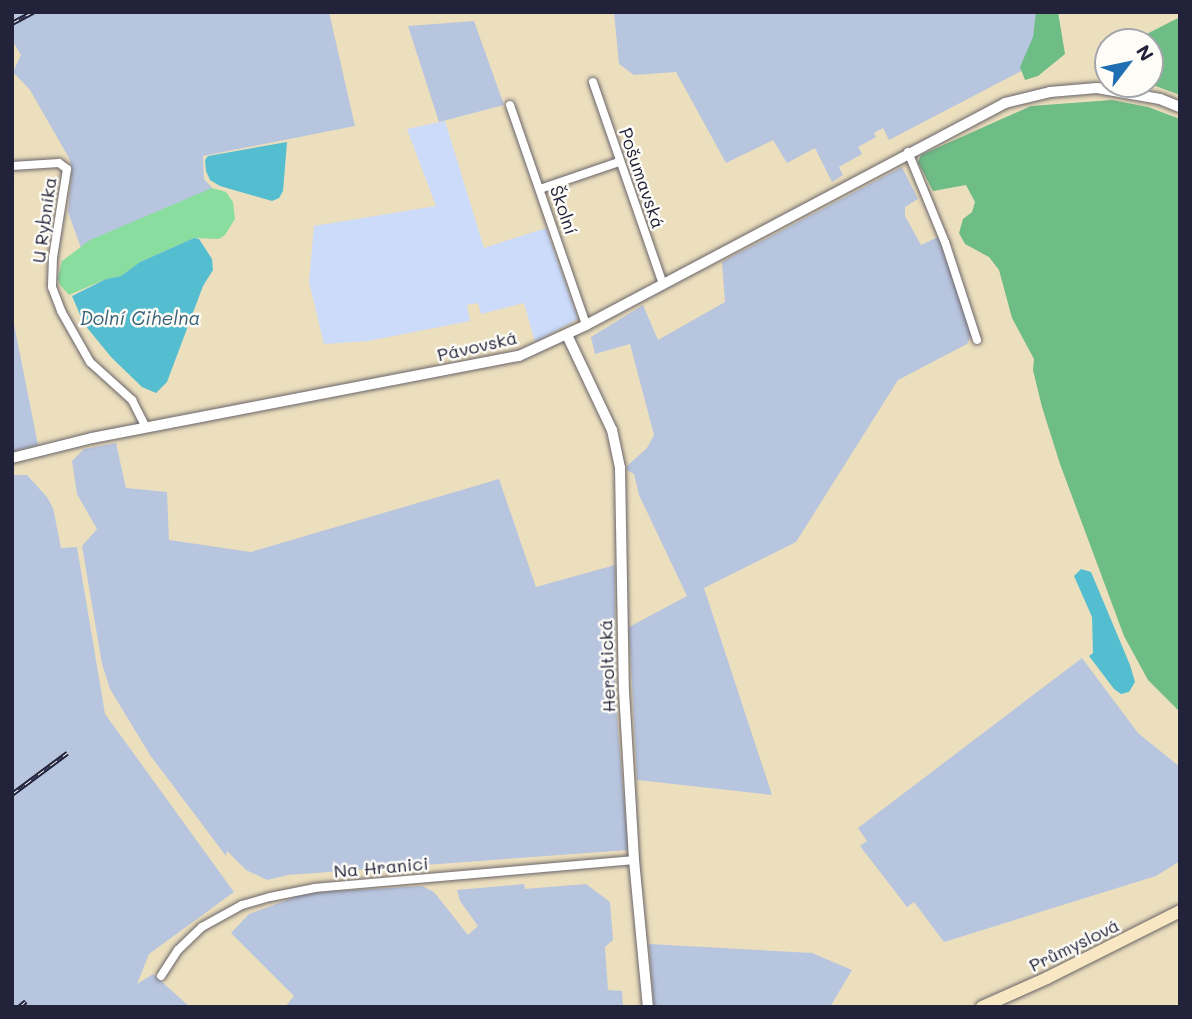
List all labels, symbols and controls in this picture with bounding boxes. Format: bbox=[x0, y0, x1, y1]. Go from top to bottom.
north arrow bbox=[1094, 28, 1164, 98]
text: N bbox=[1131, 40, 1160, 65]
street label: Pošumavská bbox=[615, 125, 669, 231]
street label: U Rybníka bbox=[27, 176, 61, 264]
street label: Školní bbox=[546, 183, 582, 237]
water label: Dolní Cihelna bbox=[80, 307, 200, 329]
street label: Pávovská bbox=[435, 326, 519, 366]
street label: Heroltická bbox=[595, 619, 619, 713]
street label: Na Hranici bbox=[333, 852, 429, 882]
street label: Průmyslová bbox=[1025, 914, 1123, 976]

